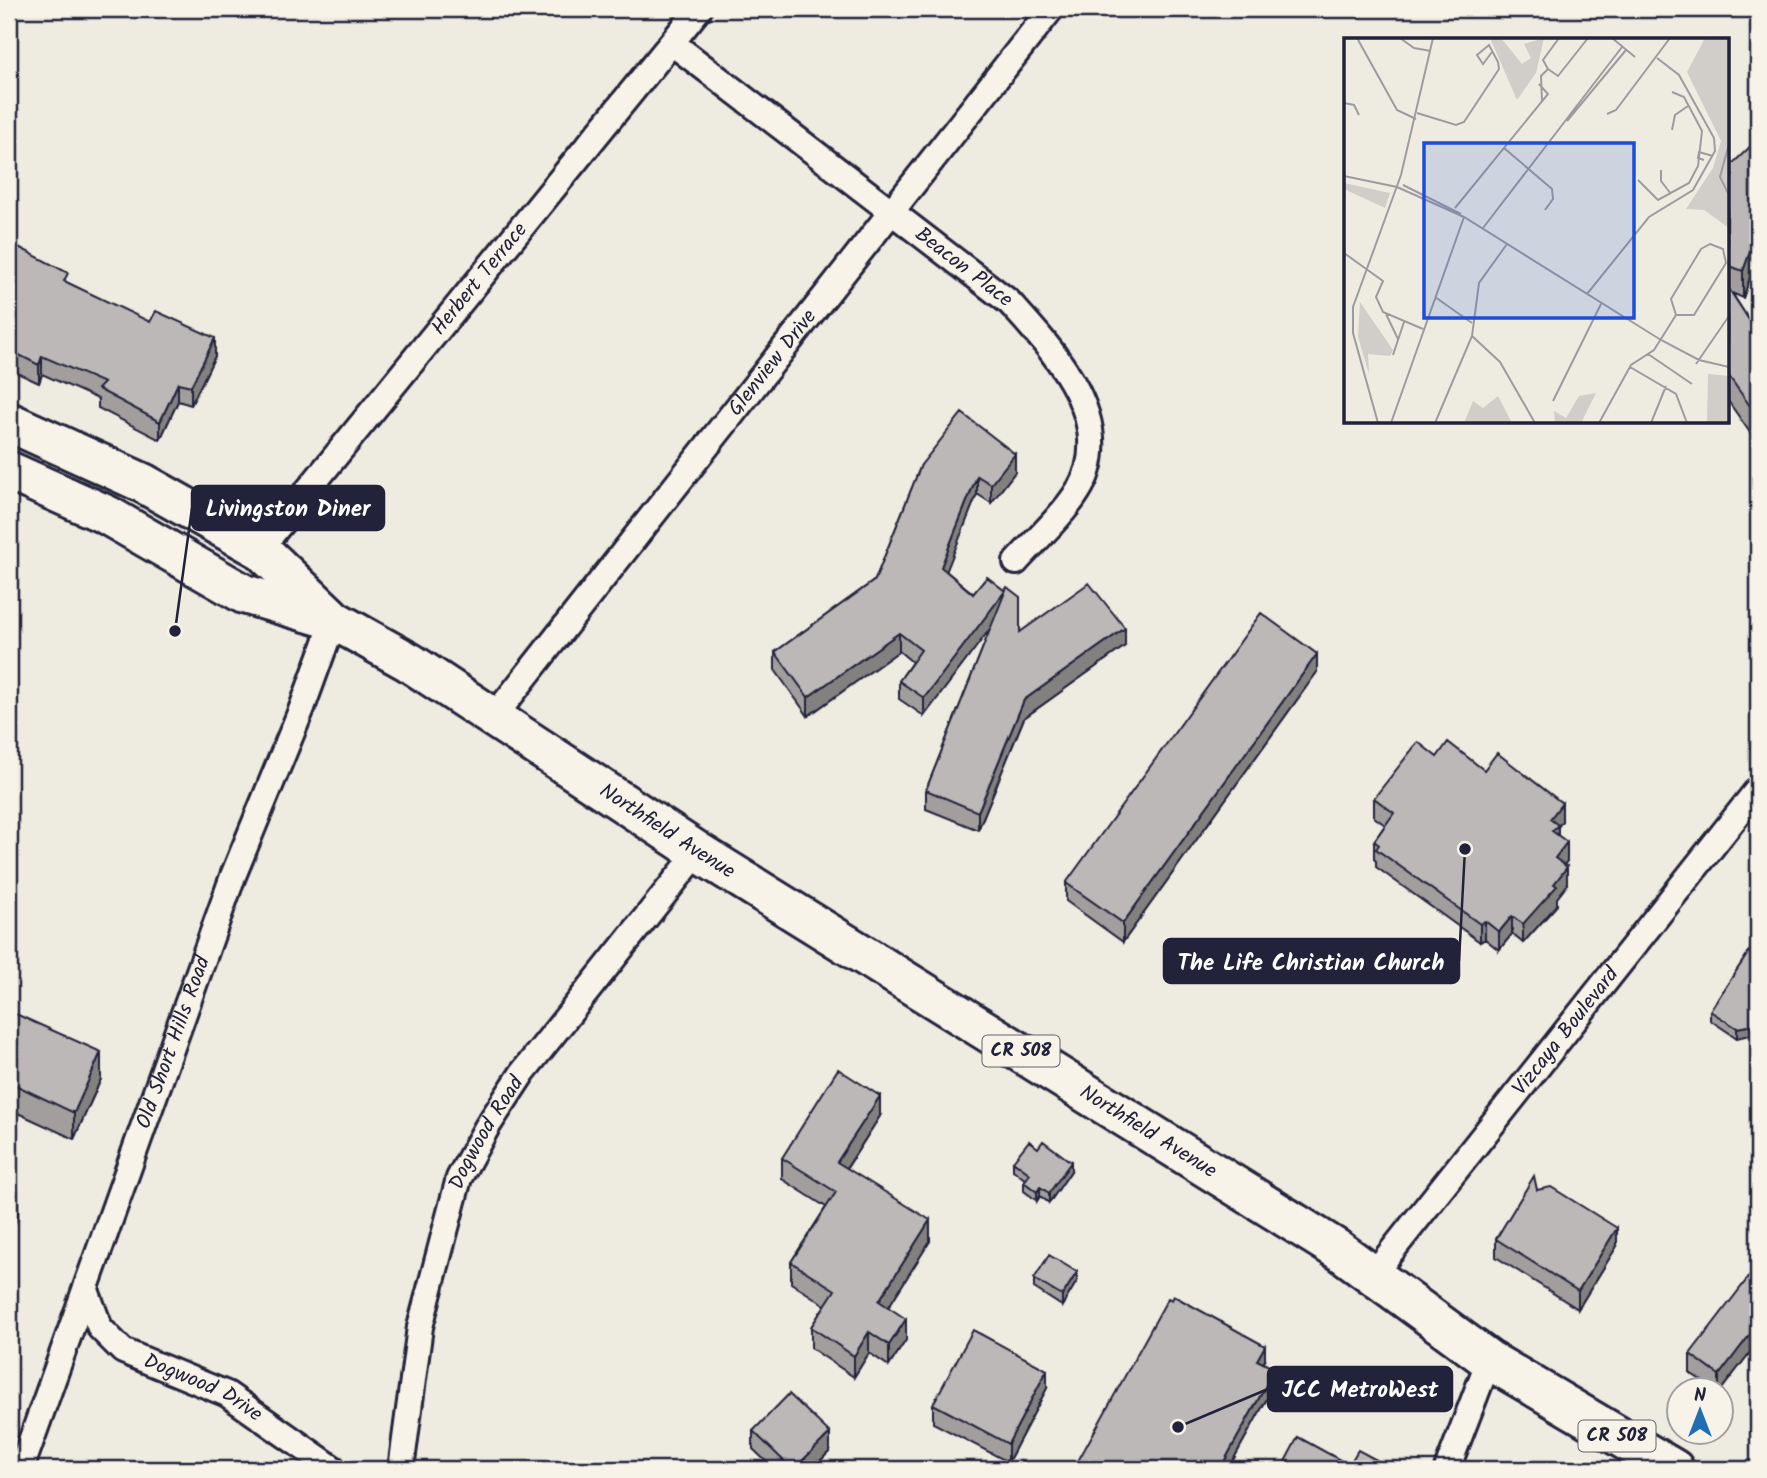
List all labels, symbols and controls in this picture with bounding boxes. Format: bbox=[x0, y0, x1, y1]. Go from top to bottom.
inset map bbox=[1344, 38, 1728, 424]
street label: Herbert Terrace bbox=[423, 215, 536, 343]
street label: Beacon Place bbox=[908, 219, 1020, 316]
street label: Glenview Drive bbox=[720, 302, 826, 423]
callout: Livingston Diner bbox=[192, 486, 384, 530]
text: Livingston Diner bbox=[206, 492, 372, 528]
street label: Northfield Avenue bbox=[593, 775, 742, 888]
callout: The Life Christian Church bbox=[1164, 939, 1459, 983]
text: The Life Christian Church bbox=[1178, 946, 1444, 982]
street label: Old Short Hills Road bbox=[127, 951, 220, 1133]
street label: Vizcaya Boulevard bbox=[1504, 959, 1628, 1103]
road number: CR 508 bbox=[982, 1036, 1060, 1066]
street label: Dogwood Road bbox=[440, 1069, 533, 1193]
street label: Northfield Avenue bbox=[1073, 1076, 1224, 1187]
street label: Dogwood Drive bbox=[139, 1345, 270, 1431]
callout: JCC MetroWest bbox=[1268, 1367, 1452, 1411]
text: JCC MetroWest bbox=[1282, 1373, 1439, 1409]
north arrow bbox=[1666, 1376, 1736, 1446]
text: N bbox=[1694, 1381, 1706, 1411]
road number: CR 508 bbox=[1578, 1420, 1656, 1452]

